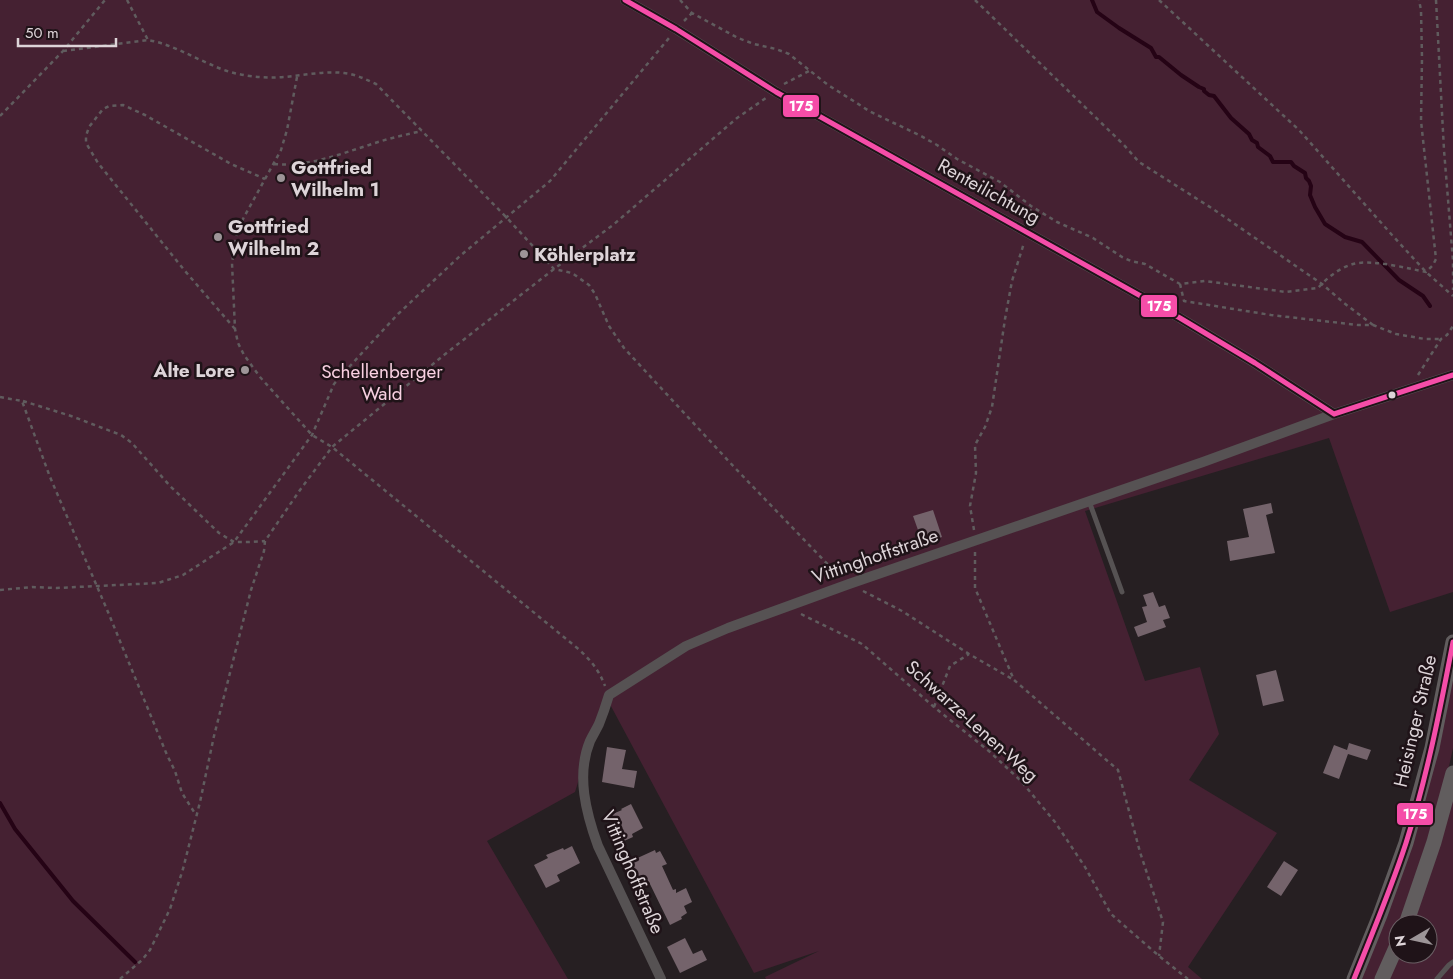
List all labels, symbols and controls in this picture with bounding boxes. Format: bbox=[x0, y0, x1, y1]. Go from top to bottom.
scale bar bbox=[18, 15, 115, 47]
text: 50 m bbox=[25, 22, 59, 44]
line badge: 175 bbox=[782, 94, 820, 118]
text: 175 bbox=[789, 96, 813, 116]
street label: Renteilichtung bbox=[933, 152, 1045, 230]
place label: Gottfried Wilhelm 1 bbox=[291, 154, 379, 203]
marker: Gottfried Wilhelm 1 bbox=[275, 172, 287, 184]
place label: Gottfried Wilhelm 2 bbox=[228, 213, 319, 262]
marker: Gottfried Wilhelm 2 bbox=[212, 231, 224, 243]
place label: Köhlerplatz bbox=[534, 241, 636, 268]
marker: Köhlerplatz bbox=[518, 248, 530, 260]
line badge: 175 bbox=[1140, 294, 1178, 318]
text: 175 bbox=[1147, 296, 1171, 316]
place label: Alte Lore bbox=[153, 357, 235, 384]
park label: Schellenberger Wald bbox=[321, 358, 443, 407]
marker: Alte Lore bbox=[239, 364, 251, 376]
unlabelled marker bbox=[1387, 390, 1397, 400]
street label: Vittinghoffstraße bbox=[808, 522, 942, 590]
street label: Heisinger Straße bbox=[1387, 652, 1443, 790]
street label: Schwarze-Lenen-Weg bbox=[900, 654, 1044, 788]
line badge: 175 bbox=[1396, 802, 1434, 826]
text: 175 bbox=[1403, 804, 1427, 824]
street label: Vittinghoffstraße bbox=[595, 806, 671, 938]
north arrow bbox=[1388, 914, 1438, 964]
text: N bbox=[1389, 934, 1411, 948]

